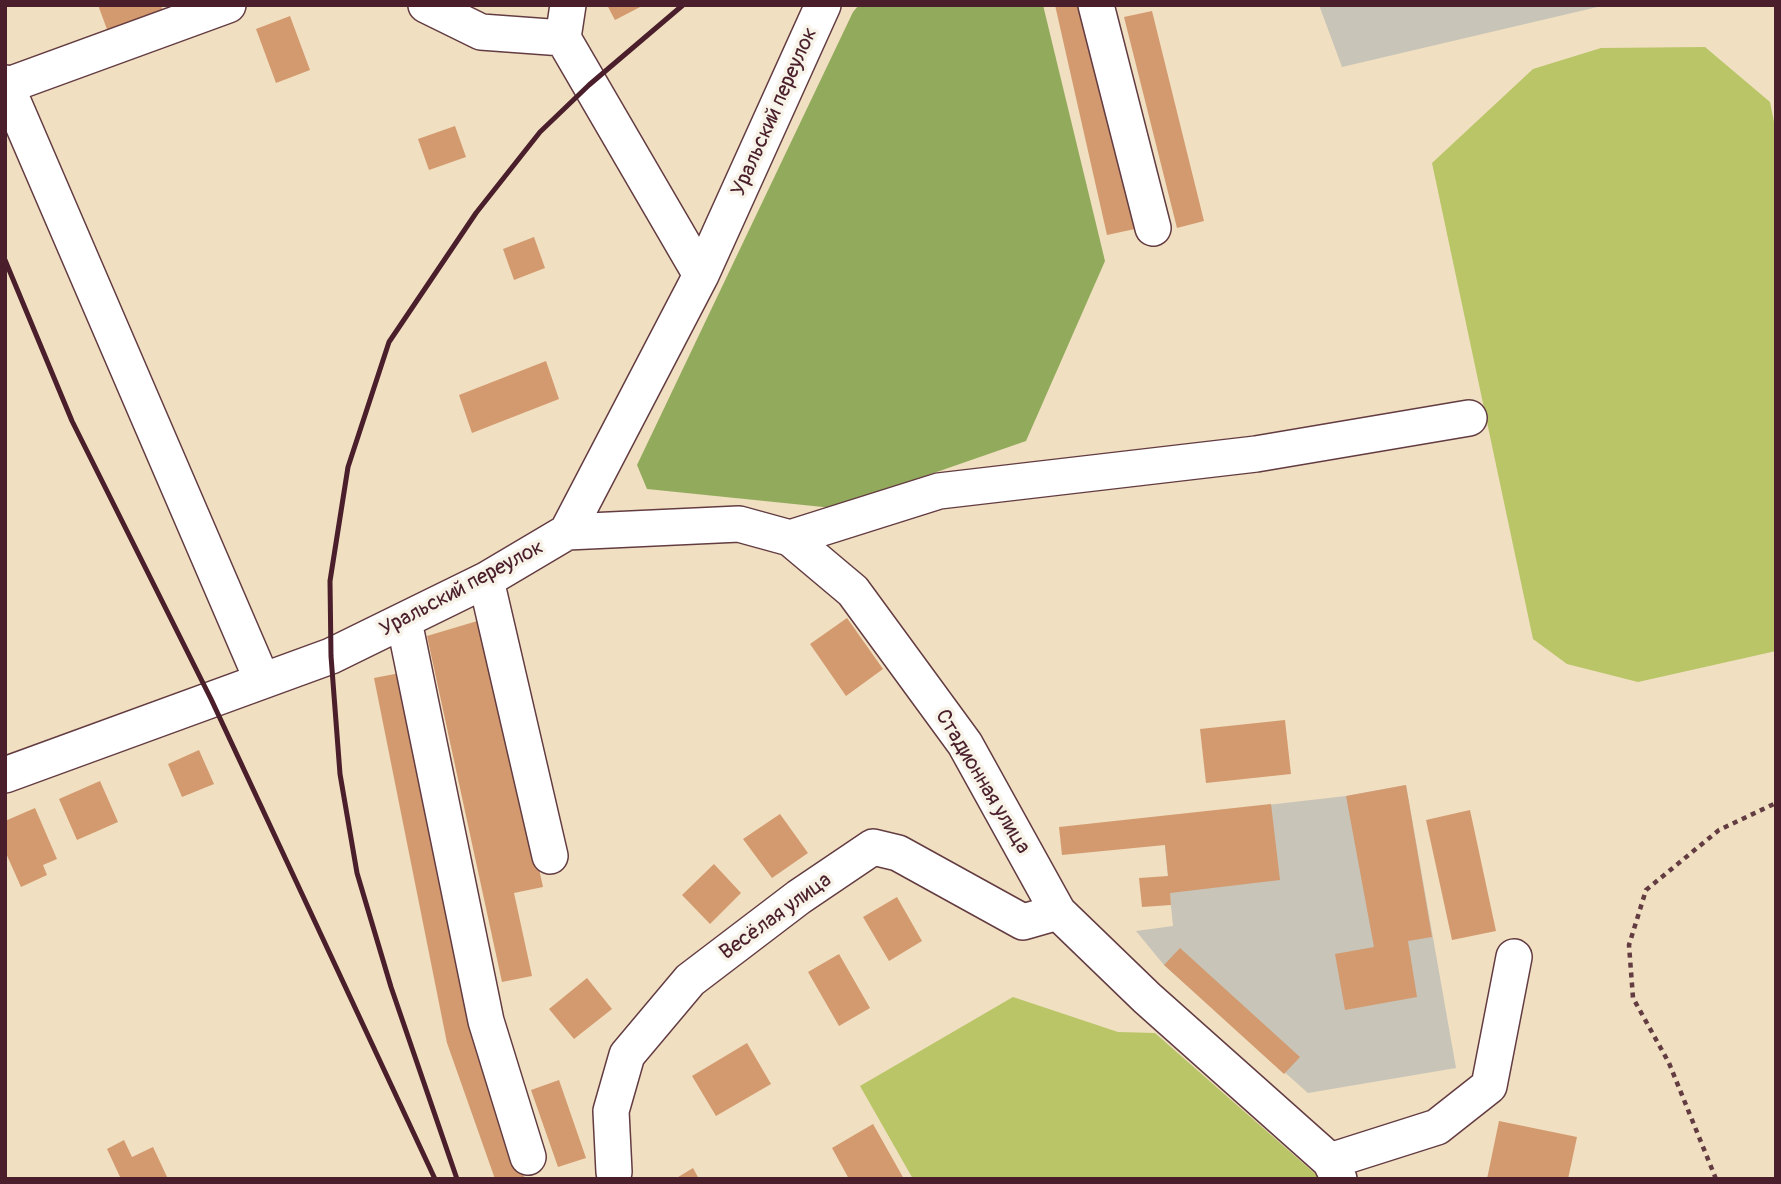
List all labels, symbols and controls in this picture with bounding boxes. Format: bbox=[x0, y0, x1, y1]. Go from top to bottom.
street label: Уральский переулок bbox=[726, 24, 824, 200]
street label: Уральский переулок bbox=[376, 535, 548, 643]
street label: Стадионная улица bbox=[929, 705, 1035, 859]
street label: Весёлая улица bbox=[715, 868, 837, 966]

